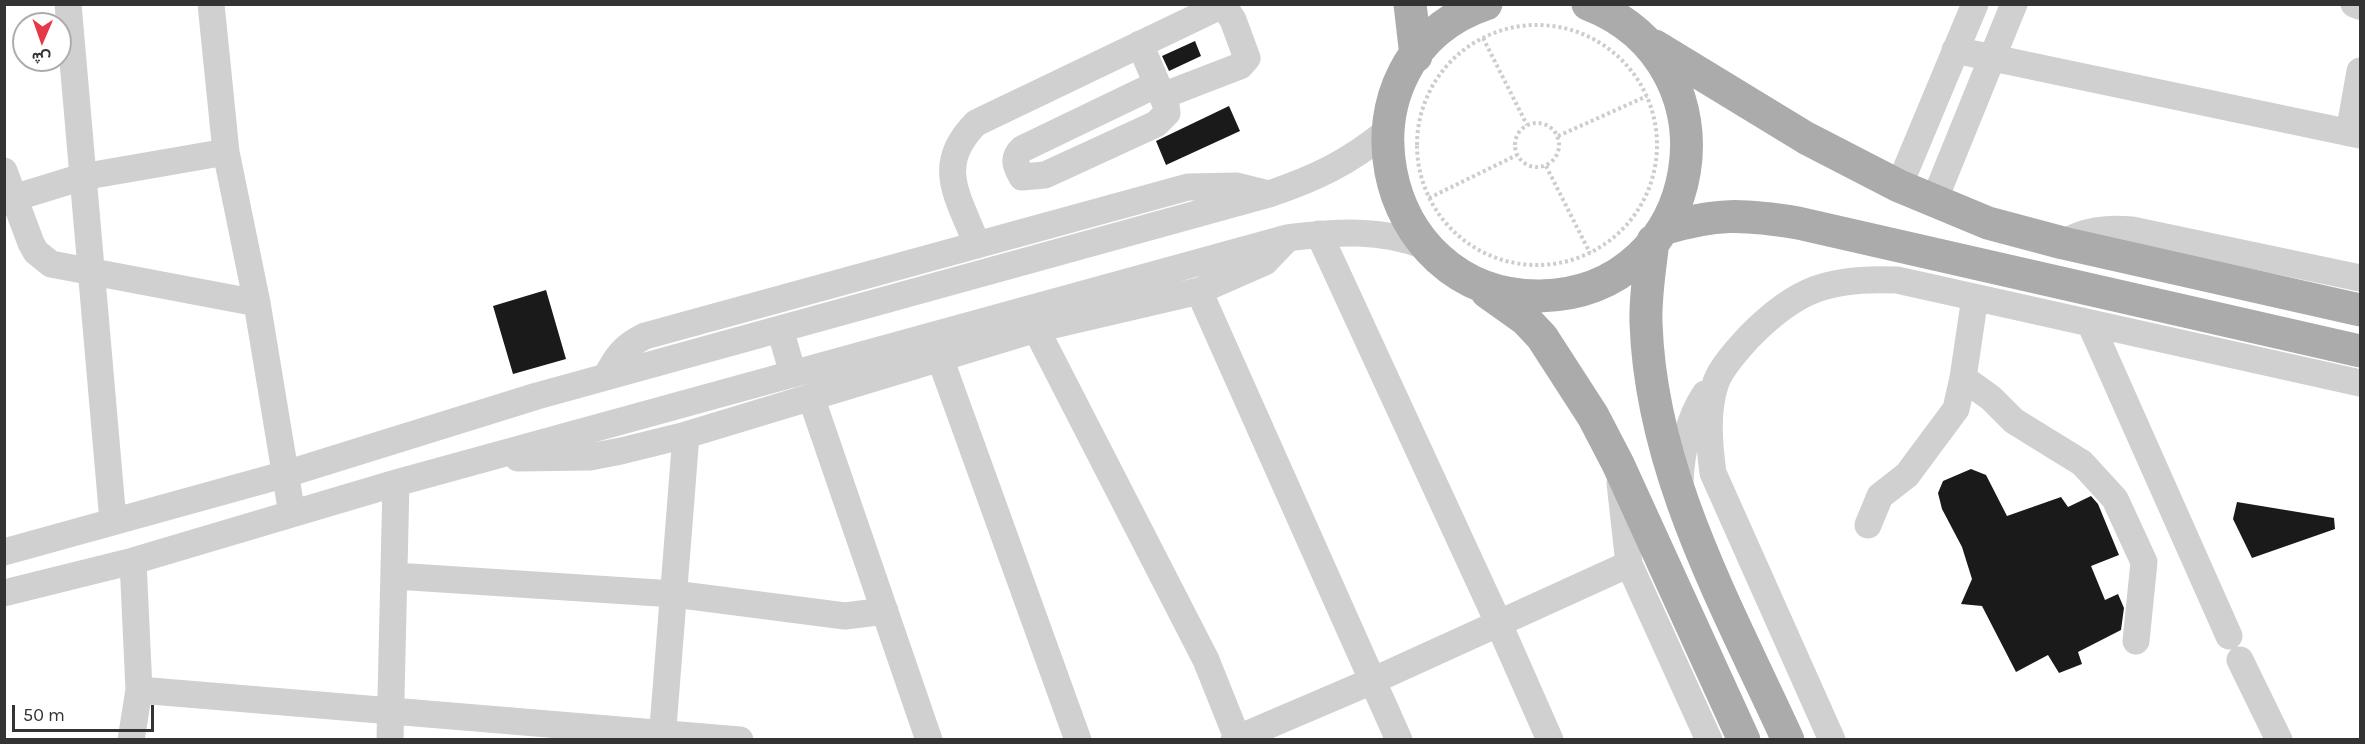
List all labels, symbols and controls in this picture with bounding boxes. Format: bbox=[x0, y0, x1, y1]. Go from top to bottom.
north arrow bbox=[12, 12, 72, 72]
text: ش bbox=[31, 49, 51, 68]
scale bar bbox=[15, 693, 158, 731]
text: 50 m bbox=[23, 704, 65, 726]

